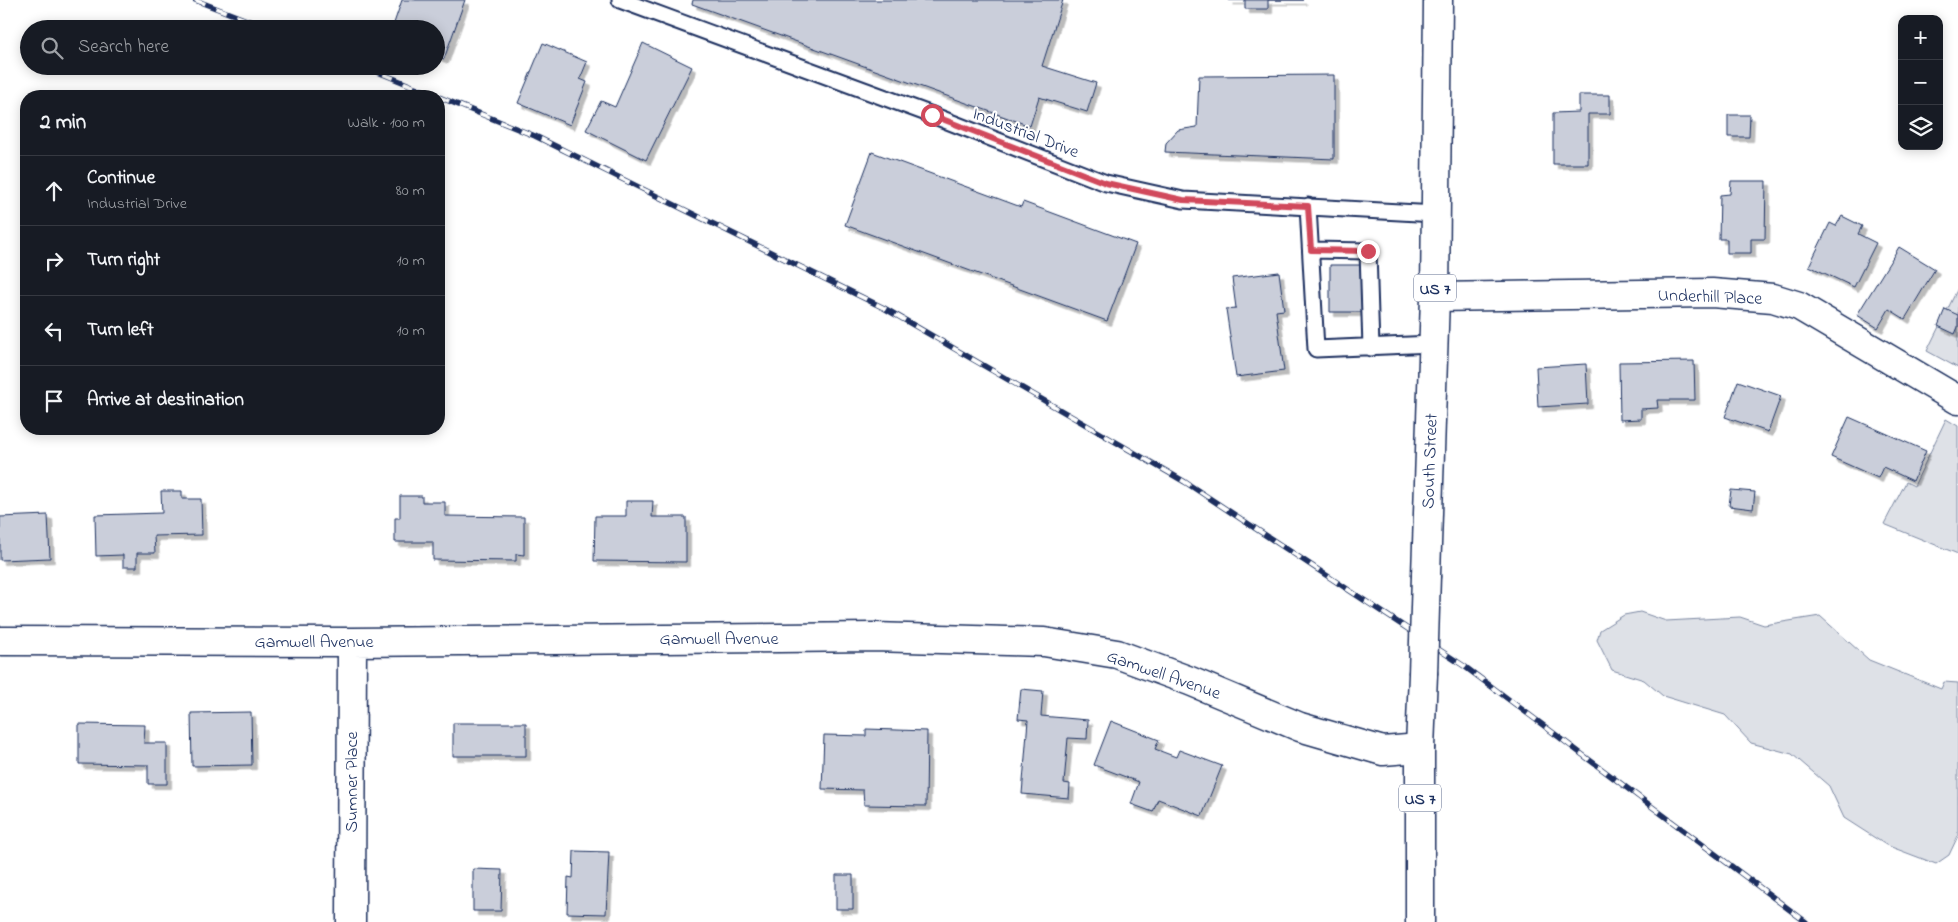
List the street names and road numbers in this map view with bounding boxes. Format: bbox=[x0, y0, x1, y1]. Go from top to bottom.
street label: Industrial Drive bbox=[968, 102, 1083, 166]
road number: US 7 bbox=[1414, 274, 1456, 302]
street label: Underhill Place bbox=[1657, 283, 1764, 313]
street label: South Street bbox=[1416, 413, 1446, 509]
street label: Gamwell Avenue bbox=[659, 627, 780, 653]
street label: Gamwell Avenue bbox=[254, 630, 375, 656]
street label: Gamwell Avenue bbox=[1103, 644, 1225, 708]
street label: Sumner Place bbox=[340, 731, 366, 832]
road number: US 7 bbox=[1399, 784, 1441, 811]

